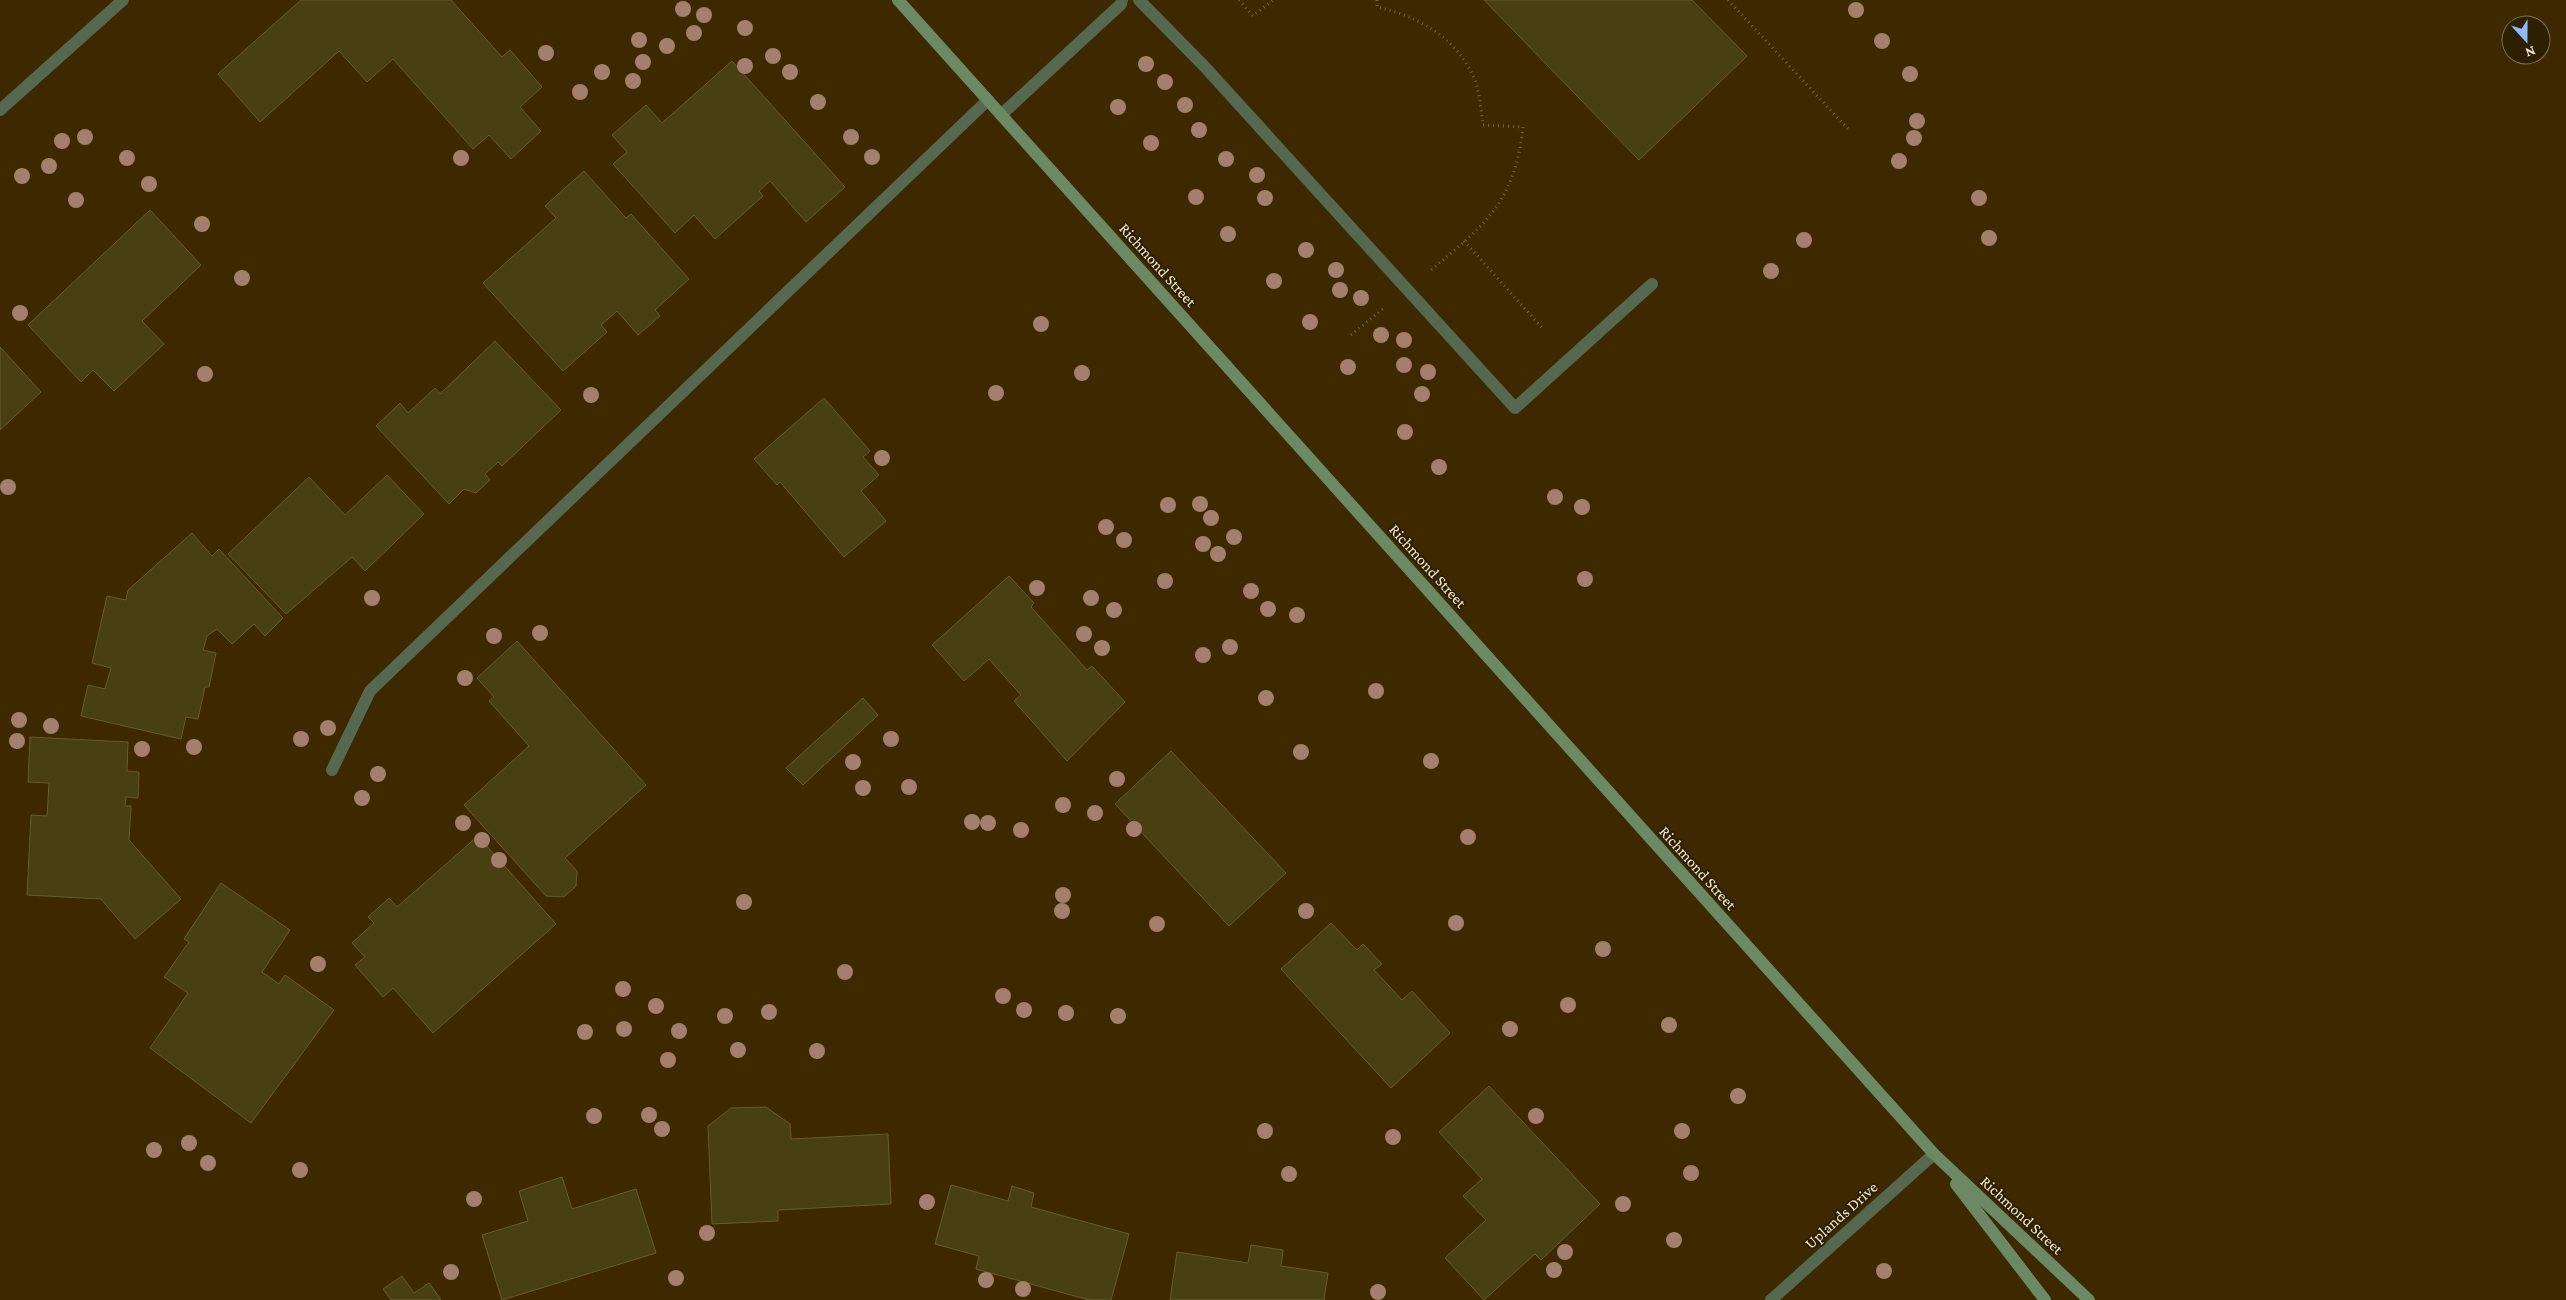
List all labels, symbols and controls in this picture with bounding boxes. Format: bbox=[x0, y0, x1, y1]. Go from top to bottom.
north arrow bbox=[2501, 15, 2551, 65]
text: N bbox=[2523, 43, 2538, 61]
street label: Richmond Street bbox=[1116, 220, 1200, 311]
street label: Richmond Street bbox=[1386, 521, 1470, 612]
street label: Richmond Street bbox=[1656, 823, 1740, 914]
street label: Richmond Street bbox=[1977, 1172, 2067, 1258]
street label: Uplands Drive bbox=[1801, 1178, 1881, 1253]

